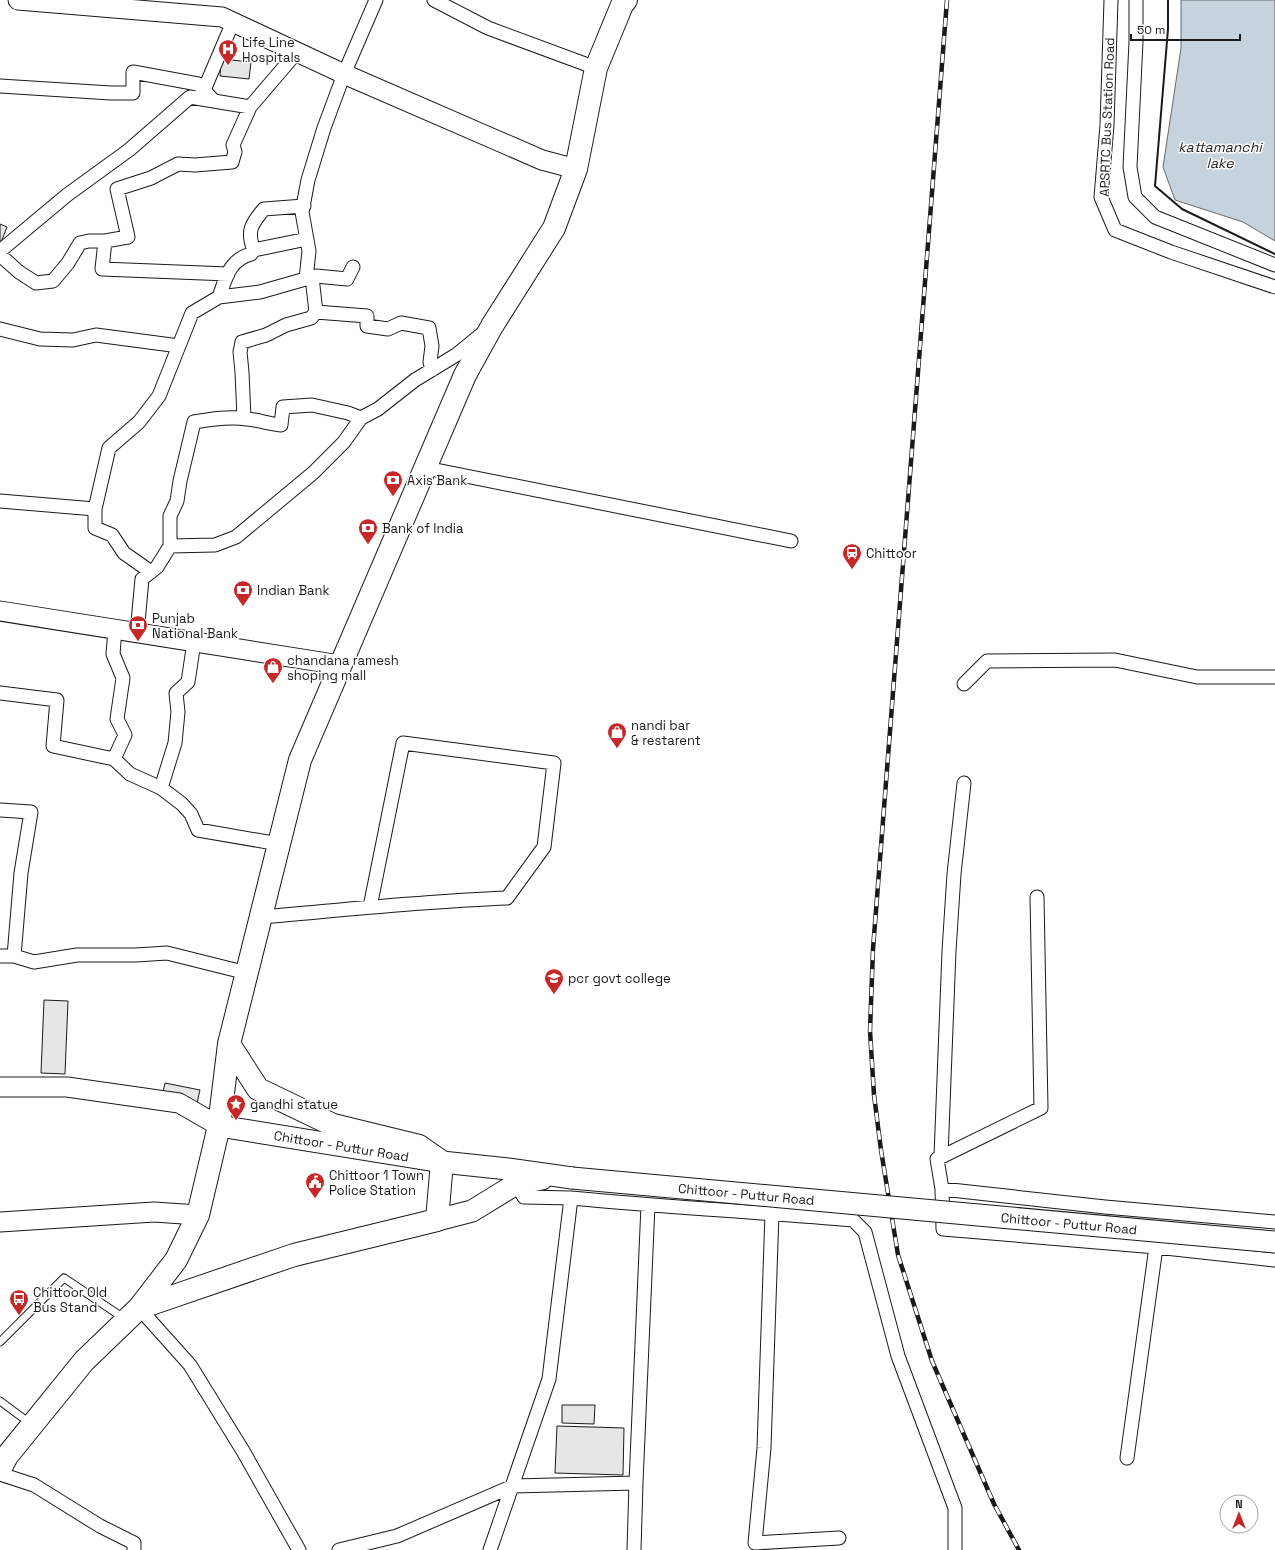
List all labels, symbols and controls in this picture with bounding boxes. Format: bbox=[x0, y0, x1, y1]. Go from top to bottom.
scale bar bbox=[1131, 16, 1240, 42]
text: 50 m bbox=[1137, 22, 1165, 38]
place label: Life Line Hospitals bbox=[242, 34, 301, 66]
street label: APSRTC Bus Station Road bbox=[1096, 37, 1118, 197]
hospital icon: Life Line Hospitals bbox=[217, 38, 239, 66]
water label: kattamanchi lake bbox=[1178, 138, 1263, 172]
bank icon: Axis Bank bbox=[382, 469, 404, 497]
place label: Axis Bank bbox=[407, 472, 467, 489]
bank icon: Bank of India bbox=[357, 517, 379, 545]
place label: Bank of India bbox=[382, 520, 464, 537]
station icon: Chittoor bbox=[841, 542, 863, 570]
place label: Chittoor bbox=[866, 545, 917, 562]
bank icon: Indian Bank bbox=[232, 579, 254, 607]
place label: Indian Bank bbox=[257, 582, 330, 599]
place label: Punjab National Bank bbox=[152, 610, 238, 642]
bank icon: Punjab National Bank bbox=[127, 614, 149, 642]
place label: chandana ramesh shoping mall bbox=[287, 652, 399, 684]
shop icon: chandana ramesh shoping mall bbox=[262, 656, 284, 684]
place label: nandi bar & restarent bbox=[631, 717, 701, 749]
shop icon: nandi bar & restarent bbox=[606, 721, 628, 749]
school or university icon: pcr govt college bbox=[543, 967, 565, 995]
place label: pcr govt college bbox=[568, 970, 671, 987]
place icon: gandhi statue bbox=[225, 1093, 247, 1121]
place label: gandhi statue bbox=[250, 1096, 338, 1113]
street label: Chittoor - Puttur Road bbox=[273, 1126, 410, 1165]
place label: Chittoor 1 Town Police Station bbox=[329, 1167, 424, 1199]
public building icon: Chittoor 1 Town Police Station bbox=[304, 1171, 326, 1199]
street label: Chittoor - Puttur Road bbox=[677, 1179, 815, 1209]
street label: Chittoor - Puttur Road bbox=[1000, 1209, 1138, 1238]
place label: Chittoor Old Bus Stand bbox=[33, 1284, 107, 1316]
bus stop icon: Chittoor Old Bus Stand bbox=[8, 1288, 30, 1316]
north arrow bbox=[1219, 1494, 1259, 1534]
text: N bbox=[1235, 1497, 1243, 1511]

